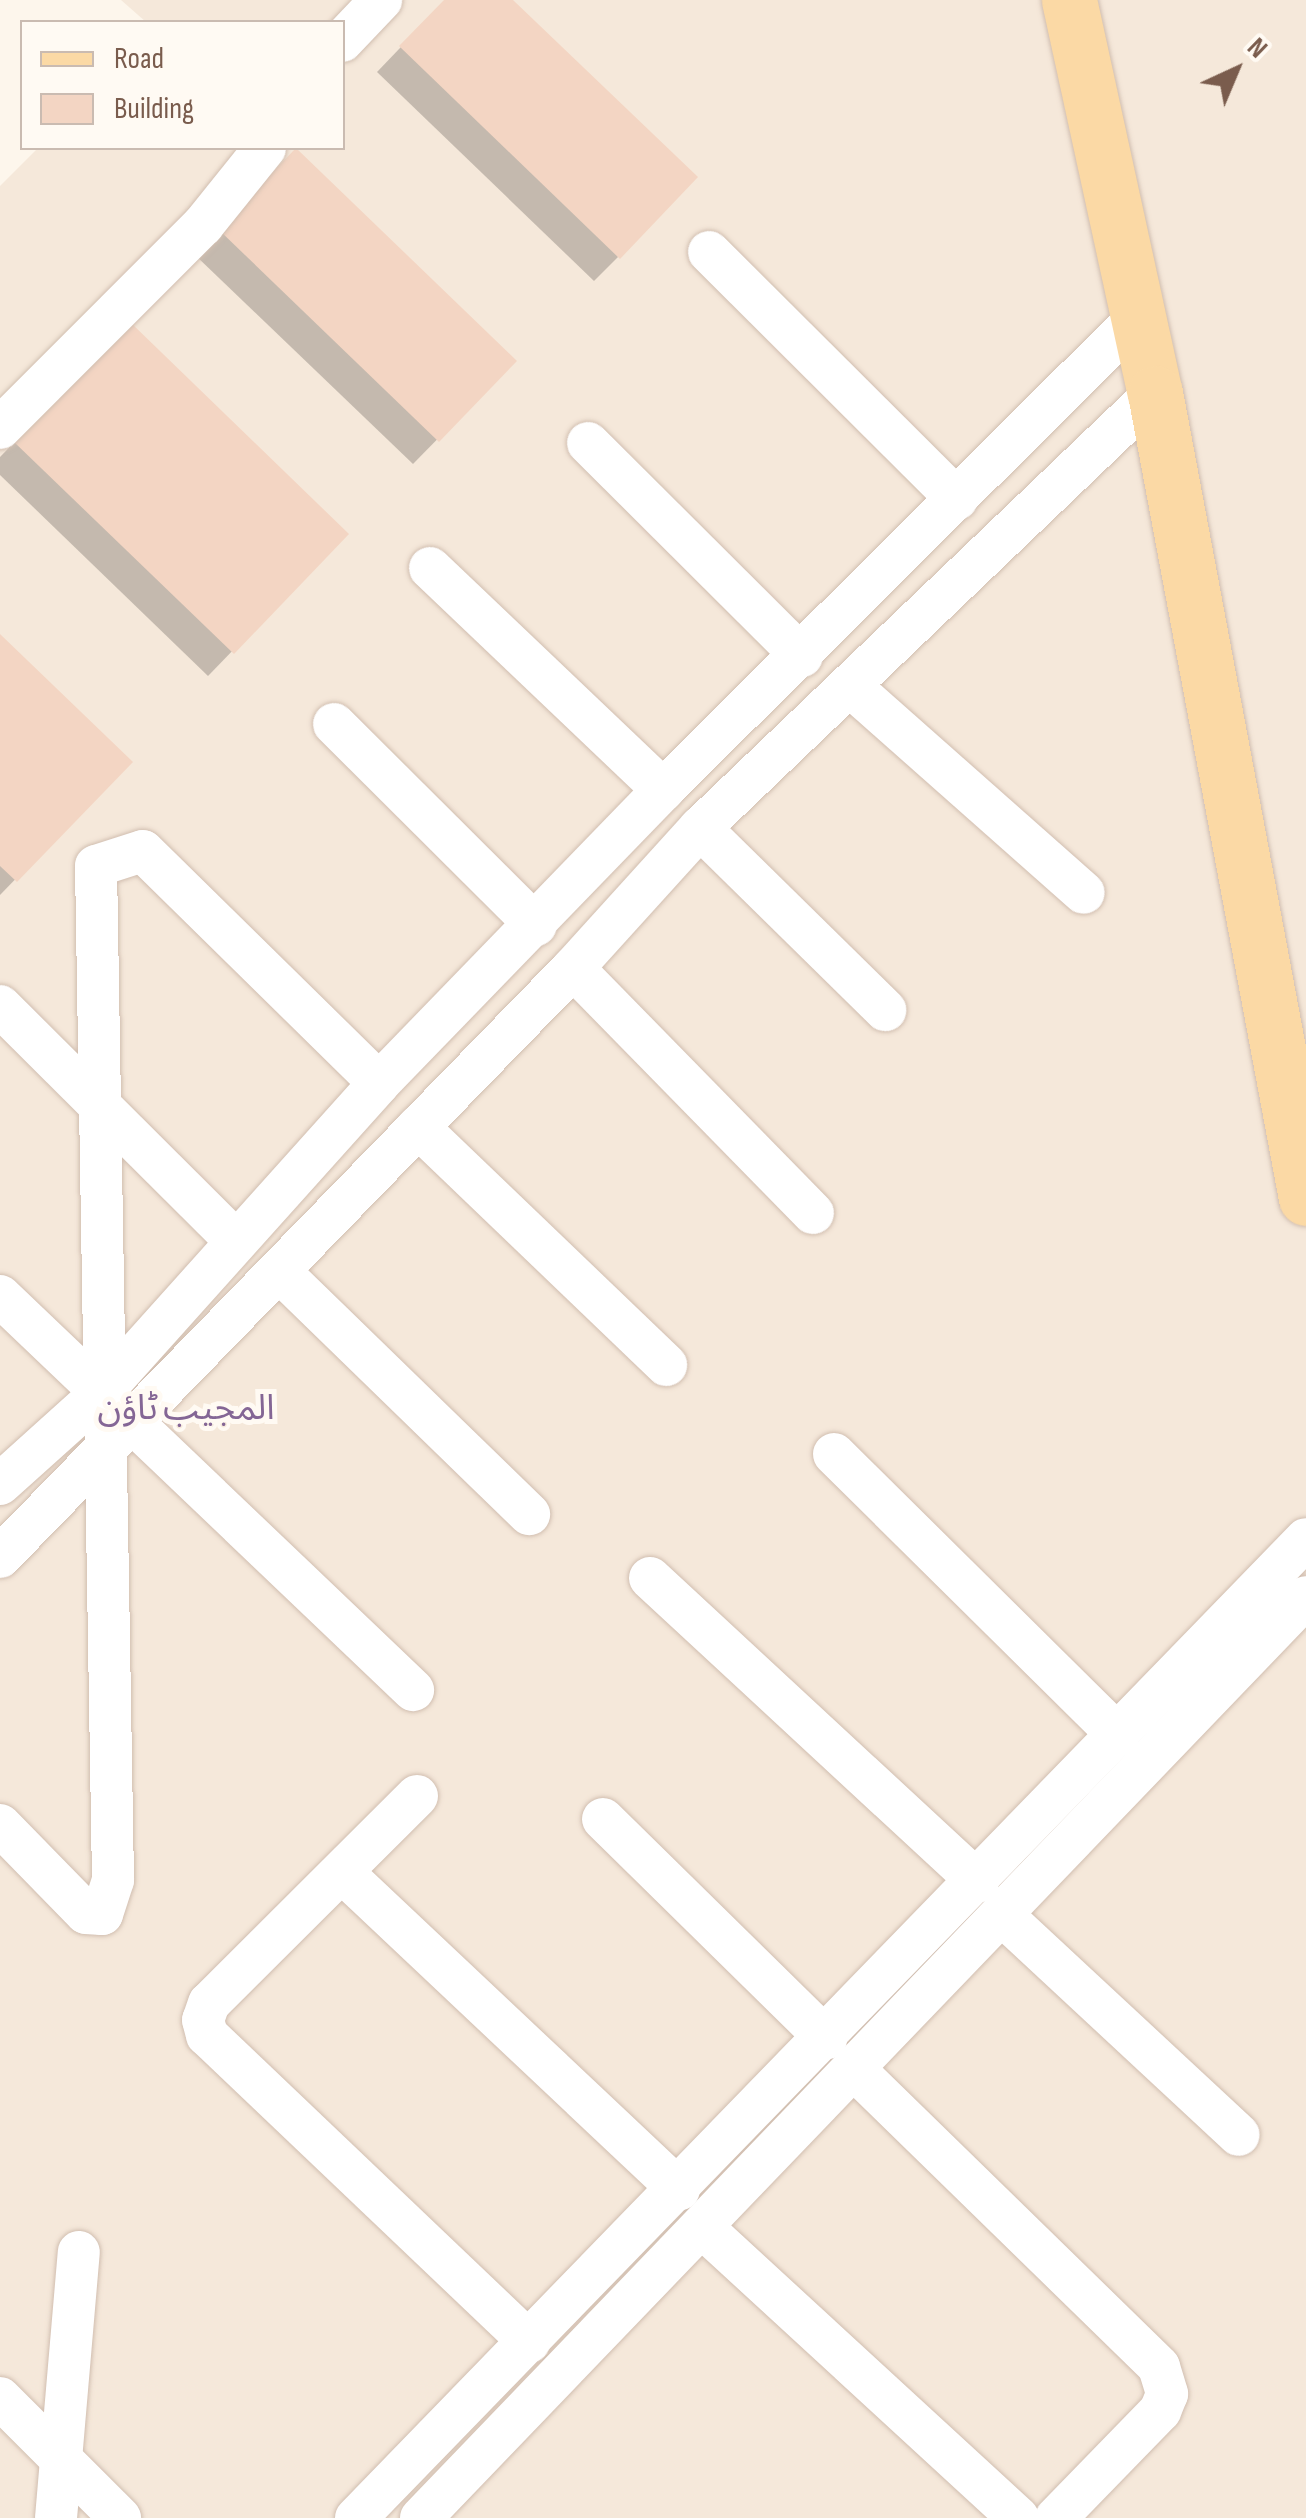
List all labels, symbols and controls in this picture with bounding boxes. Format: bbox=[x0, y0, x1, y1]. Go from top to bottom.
legend bbox=[20, 20, 345, 150]
north arrow bbox=[1186, 20, 1286, 120]
text: N bbox=[1240, 31, 1274, 65]
text: Road bbox=[114, 41, 164, 77]
text: Building bbox=[114, 91, 194, 127]
district label: المجیب ٹاؤن bbox=[97, 1388, 275, 1430]

